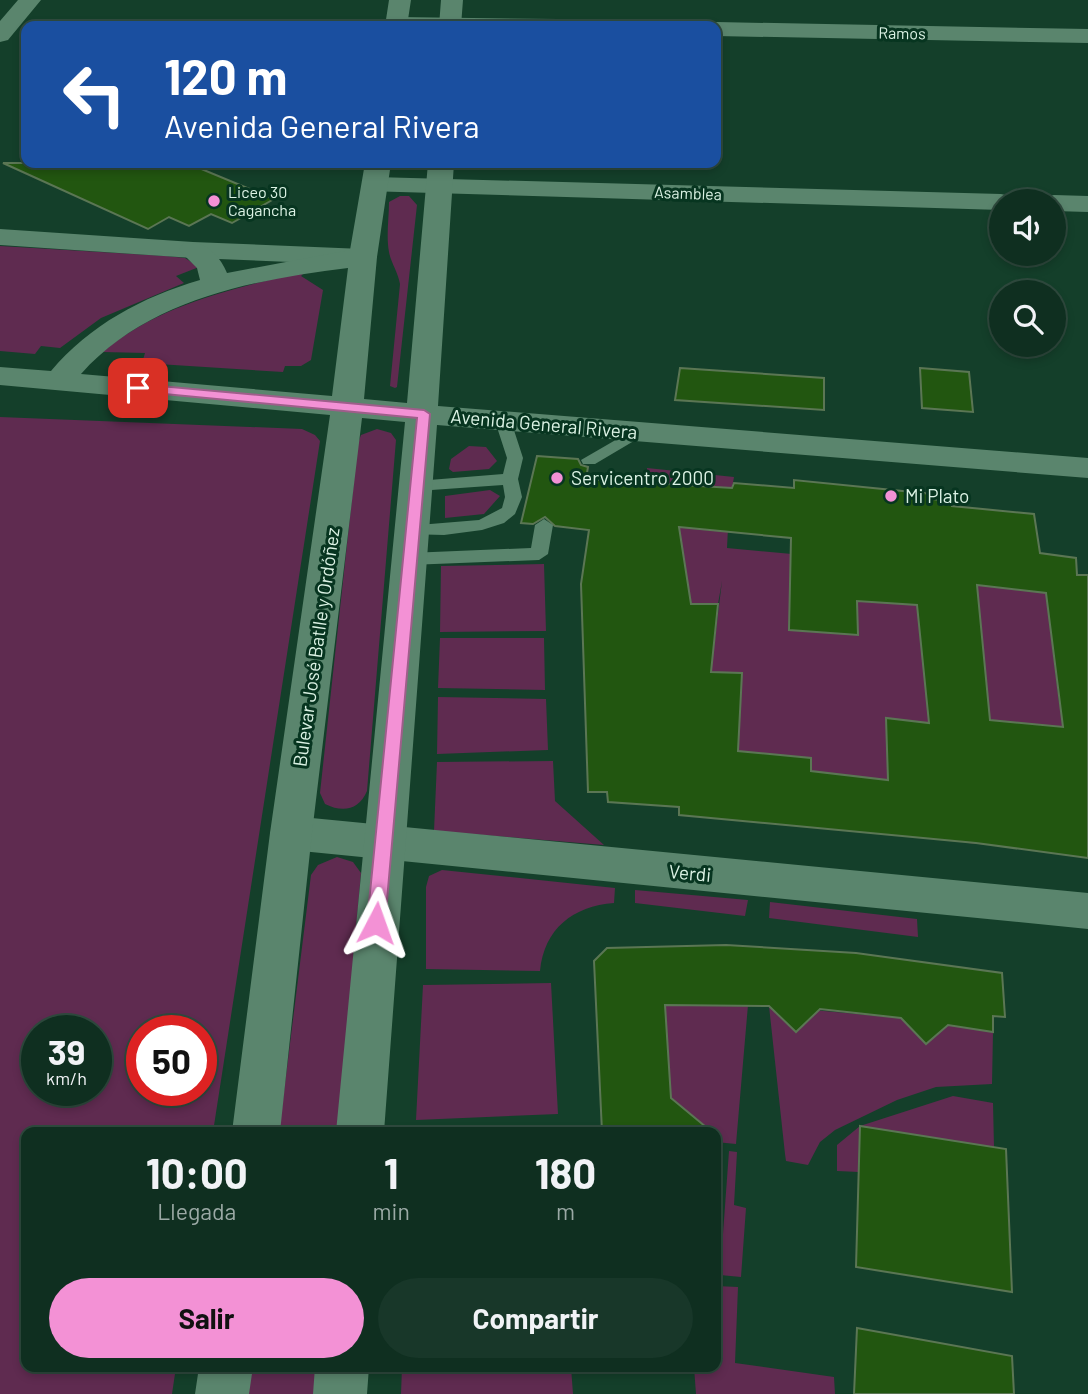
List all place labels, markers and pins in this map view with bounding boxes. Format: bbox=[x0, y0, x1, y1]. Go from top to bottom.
place label: Liceo 30 Cagancha bbox=[228, 182, 296, 219]
marker: Liceo 30 Cagancha bbox=[206, 193, 222, 209]
pin bbox=[108, 358, 168, 418]
place label: Servicentro 2000 bbox=[571, 466, 714, 489]
marker: Servicentro 2000 bbox=[549, 470, 565, 486]
place label: Mi Plato bbox=[905, 484, 969, 507]
marker: Mi Plato bbox=[883, 488, 899, 504]

